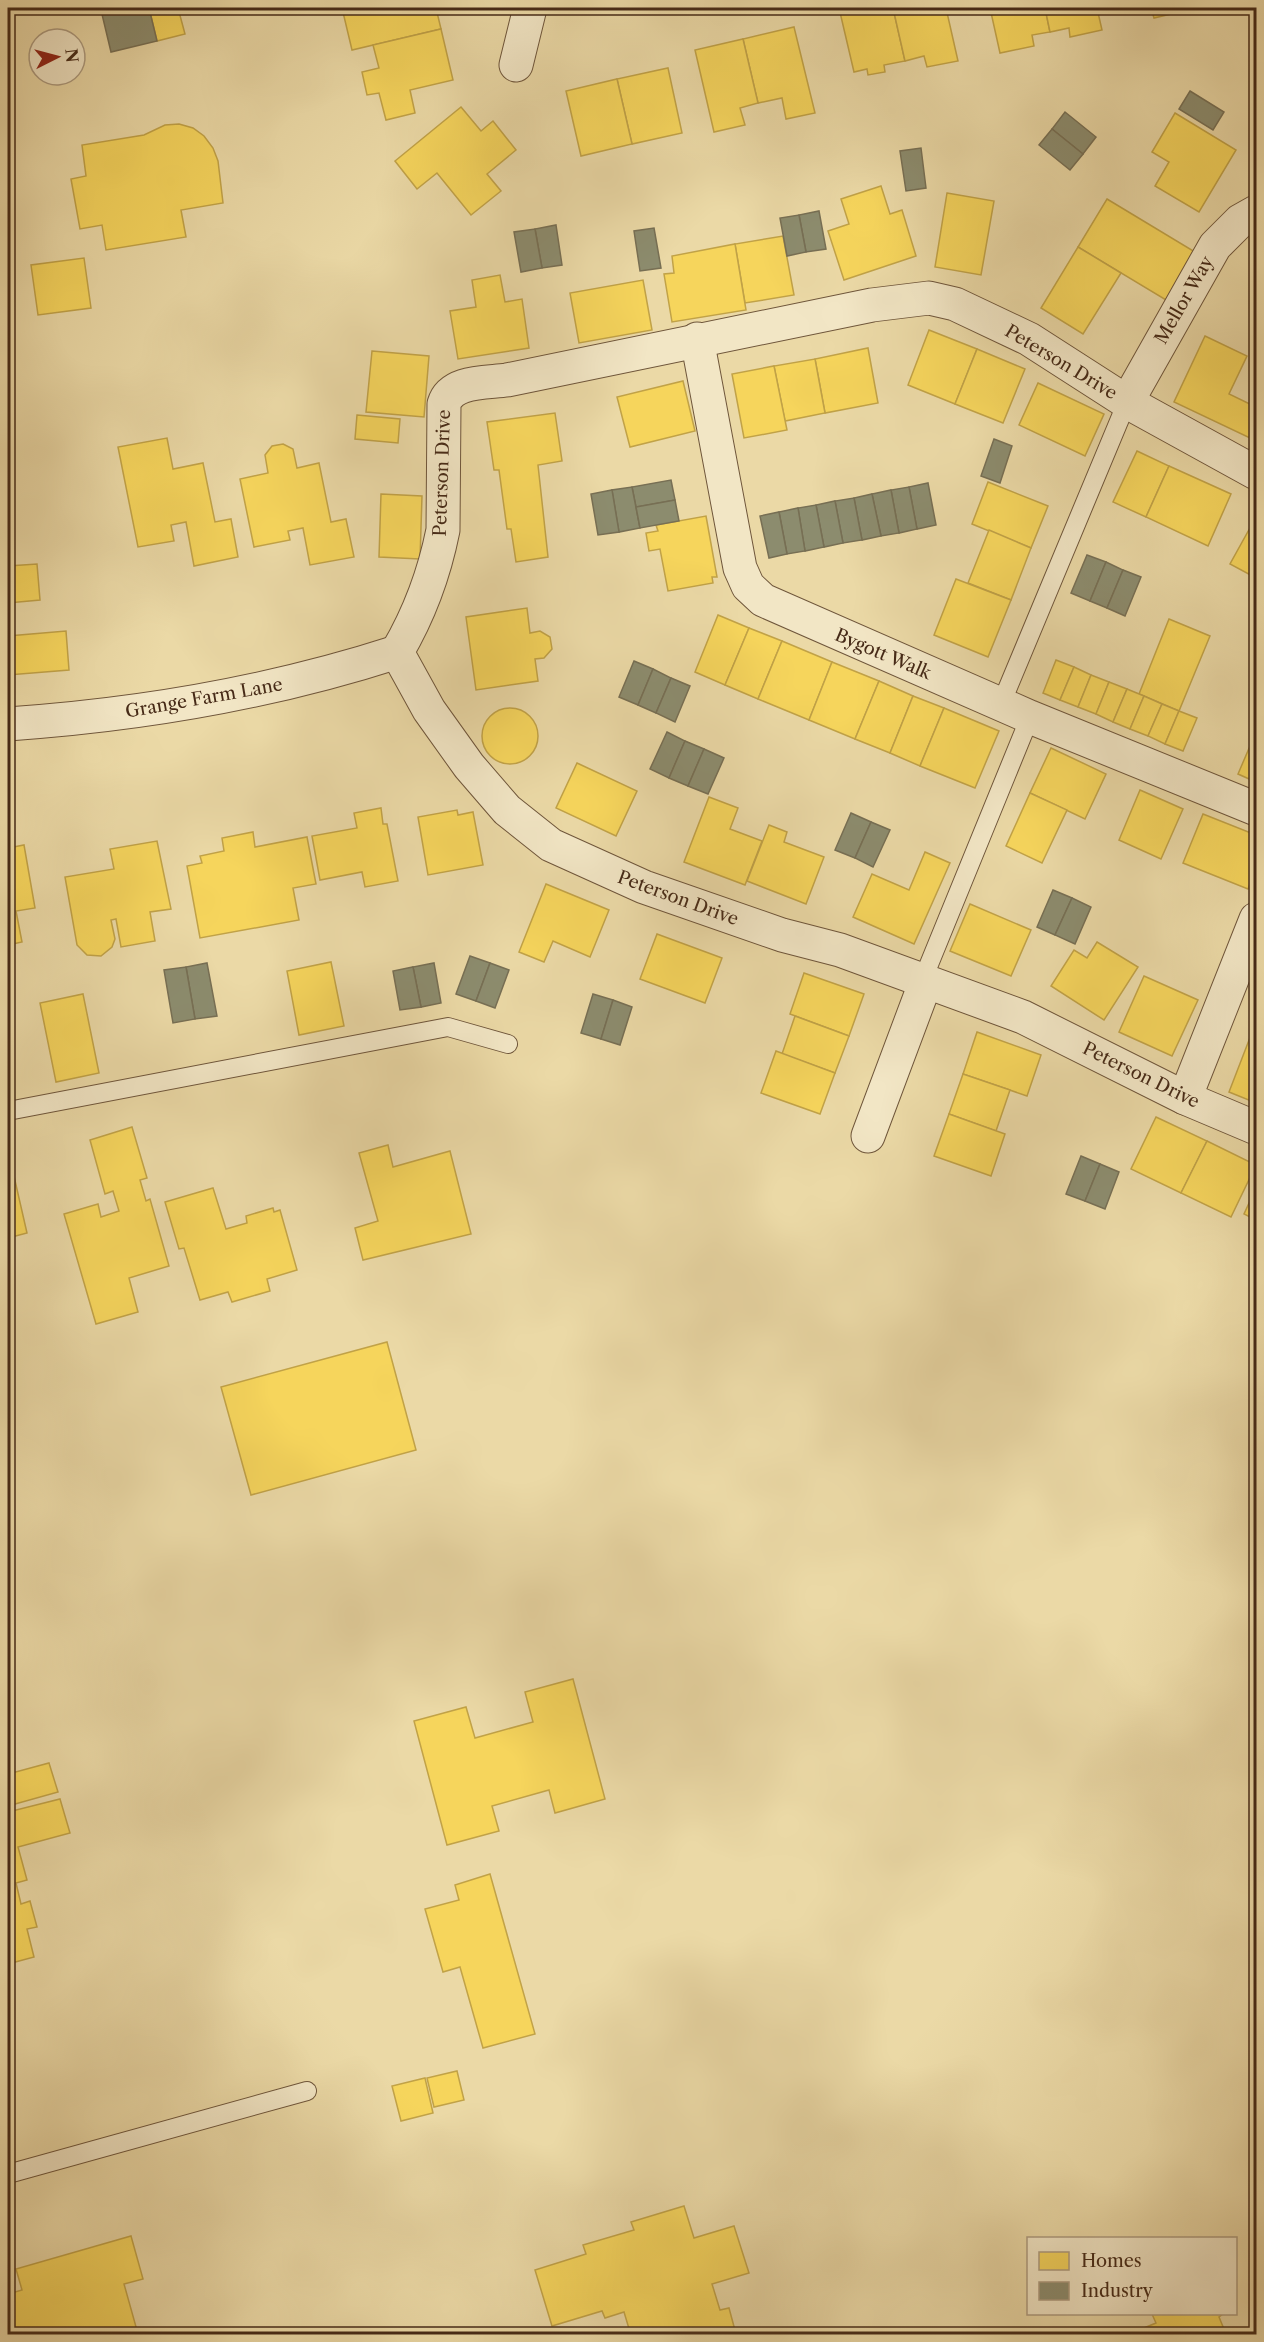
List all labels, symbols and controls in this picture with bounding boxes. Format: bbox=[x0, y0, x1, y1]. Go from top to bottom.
north arrow bbox=[27, 27, 87, 87]
text: N bbox=[61, 47, 83, 63]
street label: Mellor Way bbox=[1150, 251, 1219, 348]
street label: Peterson Drive bbox=[1001, 320, 1121, 404]
street label: Peterson Drive bbox=[429, 409, 455, 537]
street label: Bygott Walk bbox=[831, 624, 936, 685]
street label: Grange Farm Lane bbox=[124, 673, 284, 723]
street label: Peterson Drive bbox=[614, 866, 742, 930]
street label: Peterson Drive bbox=[1079, 1037, 1203, 1113]
legend bbox=[1027, 2237, 1237, 2315]
text: Homes bbox=[1081, 2250, 1142, 2272]
text: Industry bbox=[1081, 2280, 1154, 2302]

